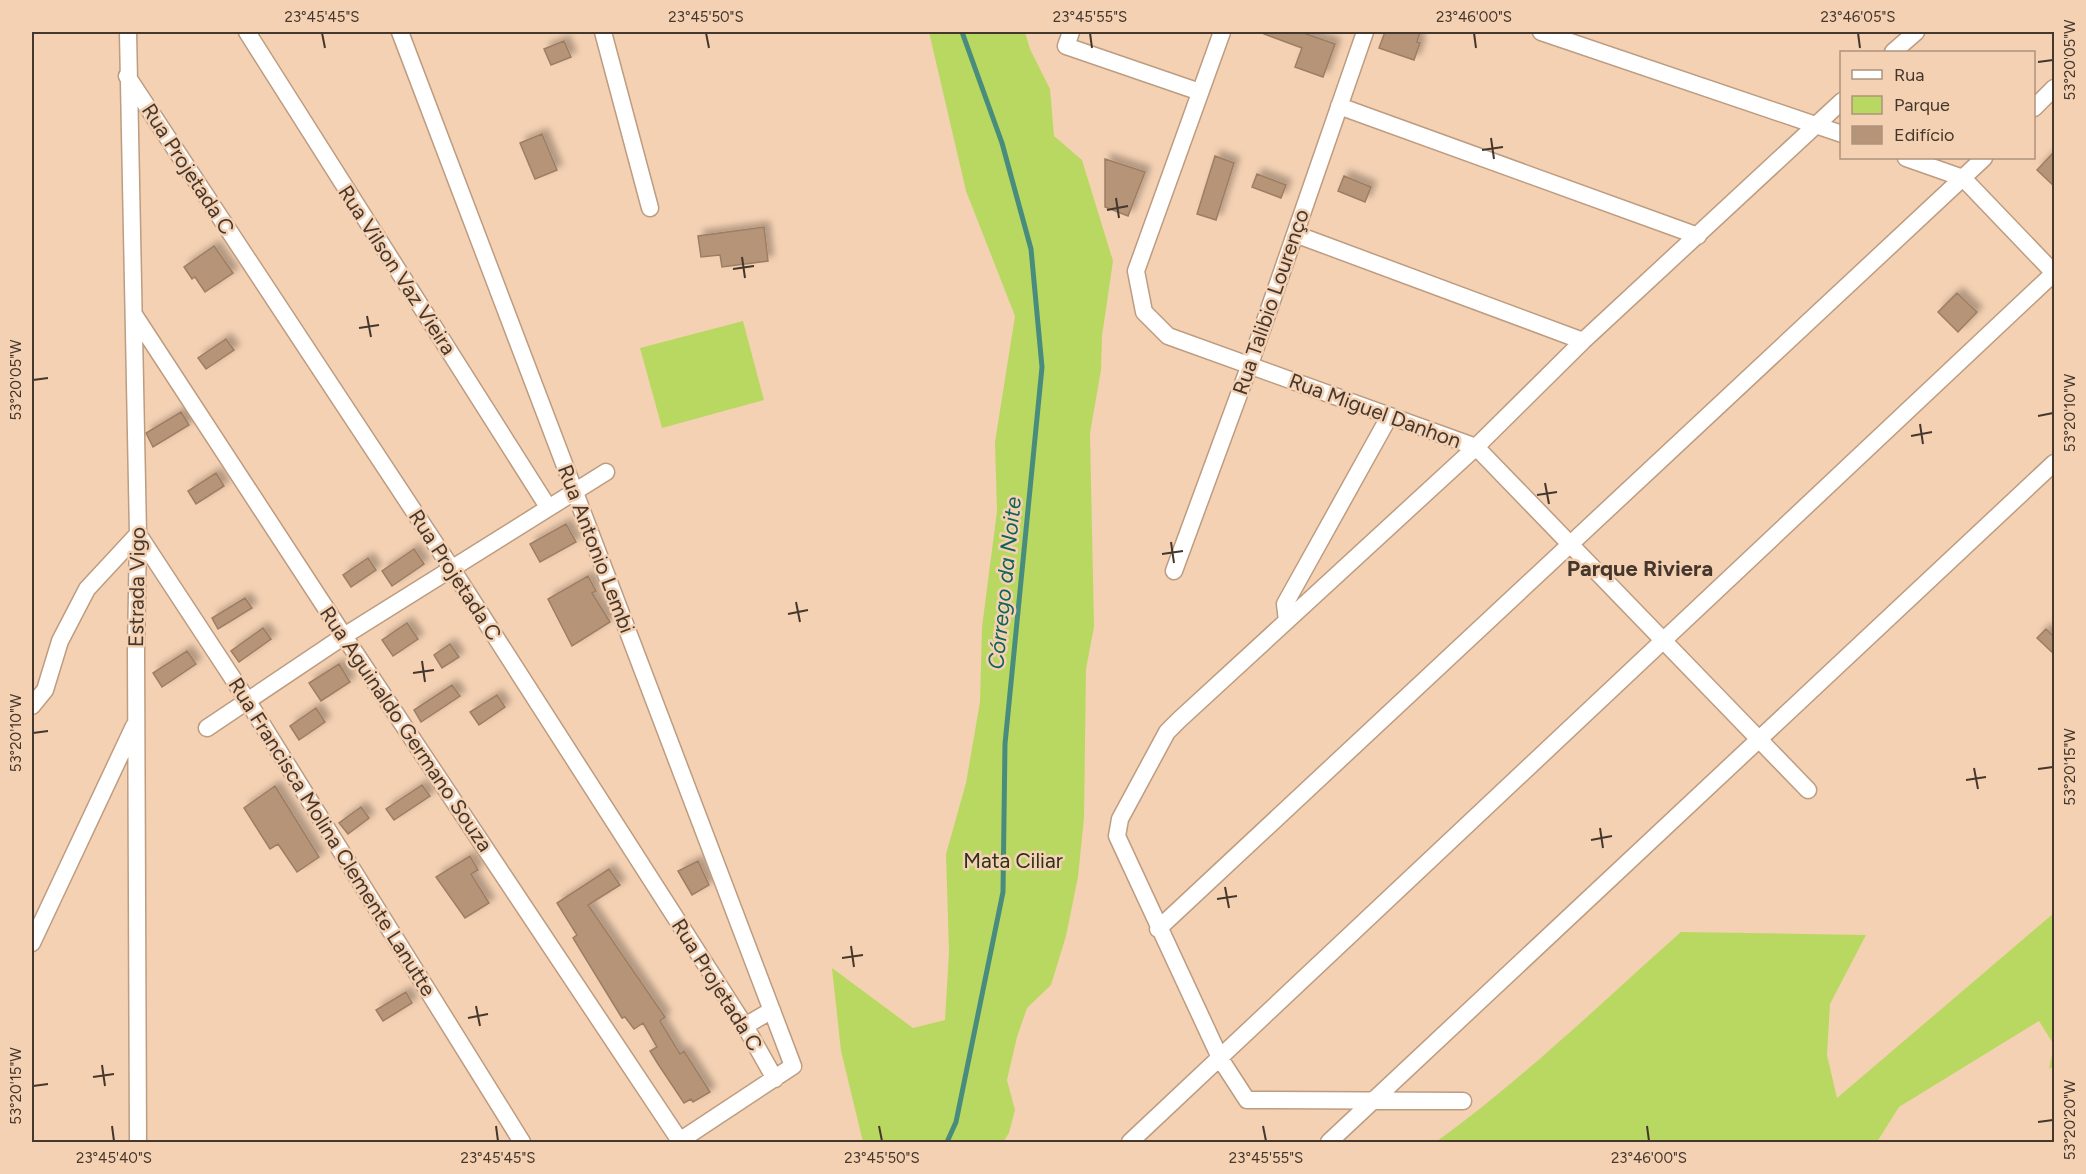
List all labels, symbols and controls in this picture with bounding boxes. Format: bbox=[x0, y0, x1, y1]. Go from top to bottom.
text: 23°45'45"S bbox=[285, 8, 359, 26]
text: 23°45'50"S bbox=[668, 8, 744, 26]
text: 23°45'55"S bbox=[1053, 8, 1127, 26]
text: 23°46'00"S bbox=[1436, 8, 1512, 26]
text: 23°46'05"S bbox=[1820, 8, 1896, 26]
text: 53°20'05"W bbox=[2061, 19, 2079, 100]
legend bbox=[1840, 51, 2035, 159]
text: Rua bbox=[1894, 64, 1925, 86]
text: Parque bbox=[1894, 94, 1950, 116]
street label: Rua Projetada C bbox=[137, 99, 240, 239]
text: Edifício bbox=[1894, 124, 1955, 146]
street label: Rua Vilson Vaz Vieira bbox=[333, 180, 462, 359]
street label: Rua Talibio Lourenço bbox=[1227, 206, 1314, 398]
text: 53°20'05"W bbox=[7, 339, 25, 420]
street label: Rua Miguel Danhon bbox=[1286, 368, 1465, 453]
text: 53°20'10"W bbox=[2061, 373, 2079, 452]
street label: Rua Antonio Lembi bbox=[553, 461, 640, 636]
water label: Córrego da Noite bbox=[982, 495, 1027, 671]
street label: Rua Projetada C bbox=[404, 505, 507, 645]
street label: Estrada Vigo bbox=[123, 527, 150, 647]
district label: Parque Riviera bbox=[1567, 555, 1713, 582]
street label: Rua Aguinaldo Germano Souza bbox=[315, 601, 498, 856]
street label: Rua Francisca Molina Clemente Lanutte bbox=[224, 673, 441, 1001]
text: 53°20'10"W bbox=[7, 693, 25, 772]
text: 53°20'15"W bbox=[2061, 728, 2079, 806]
park label: Mata Ciliar bbox=[963, 848, 1063, 873]
street label: Rua Projetada C bbox=[667, 914, 768, 1055]
text: 53°20'15"W bbox=[7, 1047, 25, 1125]
text: 53°20'20"W bbox=[2061, 1079, 2079, 1160]
text: 23°45'40"S bbox=[76, 1149, 152, 1167]
text: 23°45'45"S bbox=[461, 1149, 535, 1167]
text: 23°45'50"S bbox=[844, 1149, 920, 1167]
text: 23°45'55"S bbox=[1229, 1149, 1303, 1167]
text: 23°46'00"S bbox=[1611, 1149, 1687, 1167]

